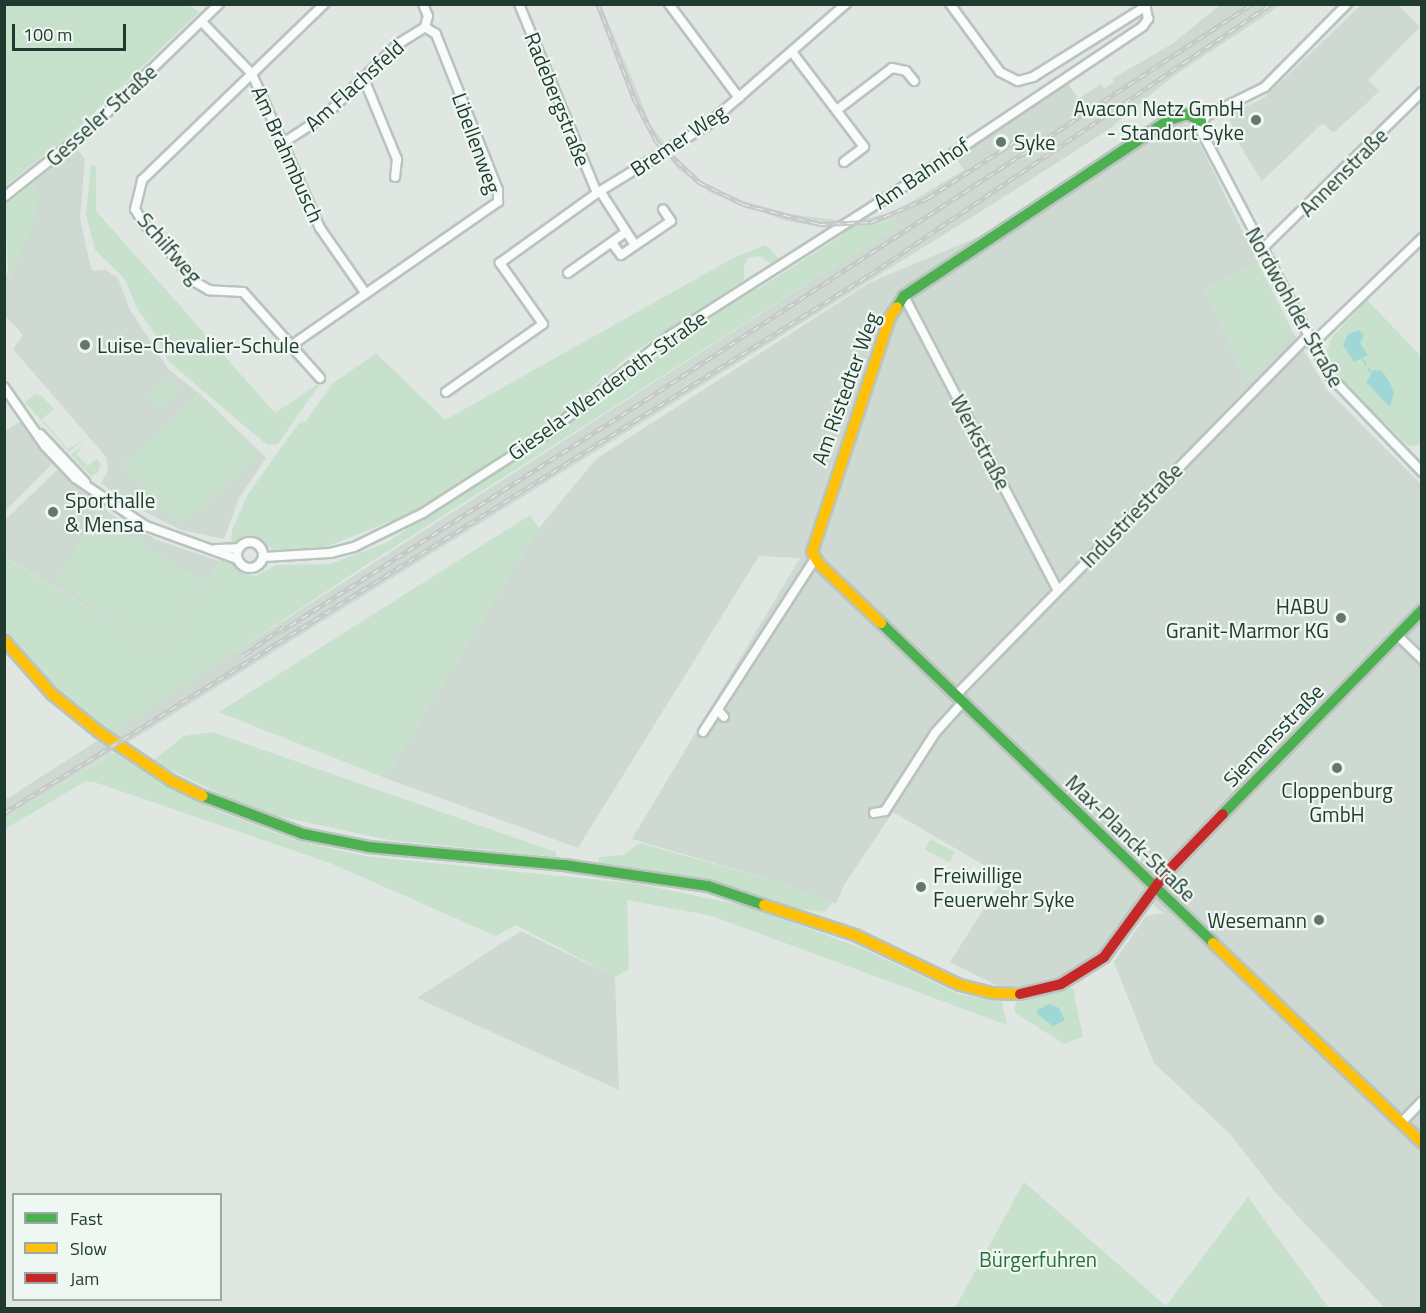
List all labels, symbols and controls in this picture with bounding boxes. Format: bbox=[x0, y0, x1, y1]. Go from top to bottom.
scale bar bbox=[15, 12, 129, 50]
text: 100 m bbox=[23, 21, 72, 48]
street label: Radebergstraße bbox=[520, 28, 596, 170]
street label: Am Flachsfeld bbox=[299, 34, 409, 136]
street label: Gesseler Straße bbox=[41, 59, 161, 171]
street label: Am Brahmbusch bbox=[247, 82, 329, 226]
street label: Libellenweg bbox=[447, 89, 507, 197]
place label: Avacon Netz GmbH - Standort Syke bbox=[1074, 95, 1244, 145]
street label: Bremer Weg bbox=[625, 99, 731, 181]
marker: Avacon Netz GmbH - Standort Syke bbox=[1249, 113, 1263, 127]
street label: Annenstraße bbox=[1294, 123, 1392, 221]
place label: Syke bbox=[1014, 129, 1056, 155]
street label: Am Bahnhof bbox=[868, 132, 974, 214]
marker: Syke bbox=[992, 133, 1010, 151]
street label: Schilfweg bbox=[132, 207, 208, 289]
street label: Nordwohlder Straße bbox=[1241, 223, 1349, 391]
street label: Giesela-Wenderoth-Straße bbox=[503, 305, 711, 465]
street label: Am Ristedter Weg bbox=[806, 308, 884, 468]
place label: Luise-Chevalier-Schule bbox=[97, 332, 299, 358]
marker: Luise-Chevalier-Schule bbox=[78, 338, 92, 352]
street label: Werkstraße bbox=[946, 390, 1016, 494]
street label: Industriestraße bbox=[1075, 457, 1187, 573]
place label: Sporthalle & Mensa bbox=[65, 487, 155, 537]
marker: Sporthalle & Mensa bbox=[46, 505, 60, 519]
place label: HABU Granit-Marmor KG bbox=[1166, 593, 1329, 643]
marker: HABU Granit-Marmor KG bbox=[1334, 611, 1348, 625]
street label: Siemensstraße bbox=[1218, 678, 1328, 792]
marker: Cloppenburg GmbH bbox=[1330, 761, 1344, 775]
street label: Max-Planck-Straße bbox=[1061, 769, 1201, 907]
place label: Cloppenburg GmbH bbox=[1281, 777, 1393, 827]
place label: Freiwillige Feuerwehr Syke bbox=[933, 862, 1075, 912]
marker: Freiwillige Feuerwehr Syke bbox=[914, 880, 928, 894]
place label: Wesemann bbox=[1207, 907, 1307, 933]
marker: Wesemann bbox=[1312, 913, 1326, 927]
legend bbox=[12, 1193, 222, 1301]
text: Fast bbox=[70, 1205, 103, 1232]
text: Slow bbox=[70, 1235, 107, 1262]
park label: Bürgerfuhren bbox=[979, 1246, 1097, 1272]
text: Jam bbox=[70, 1265, 99, 1292]

